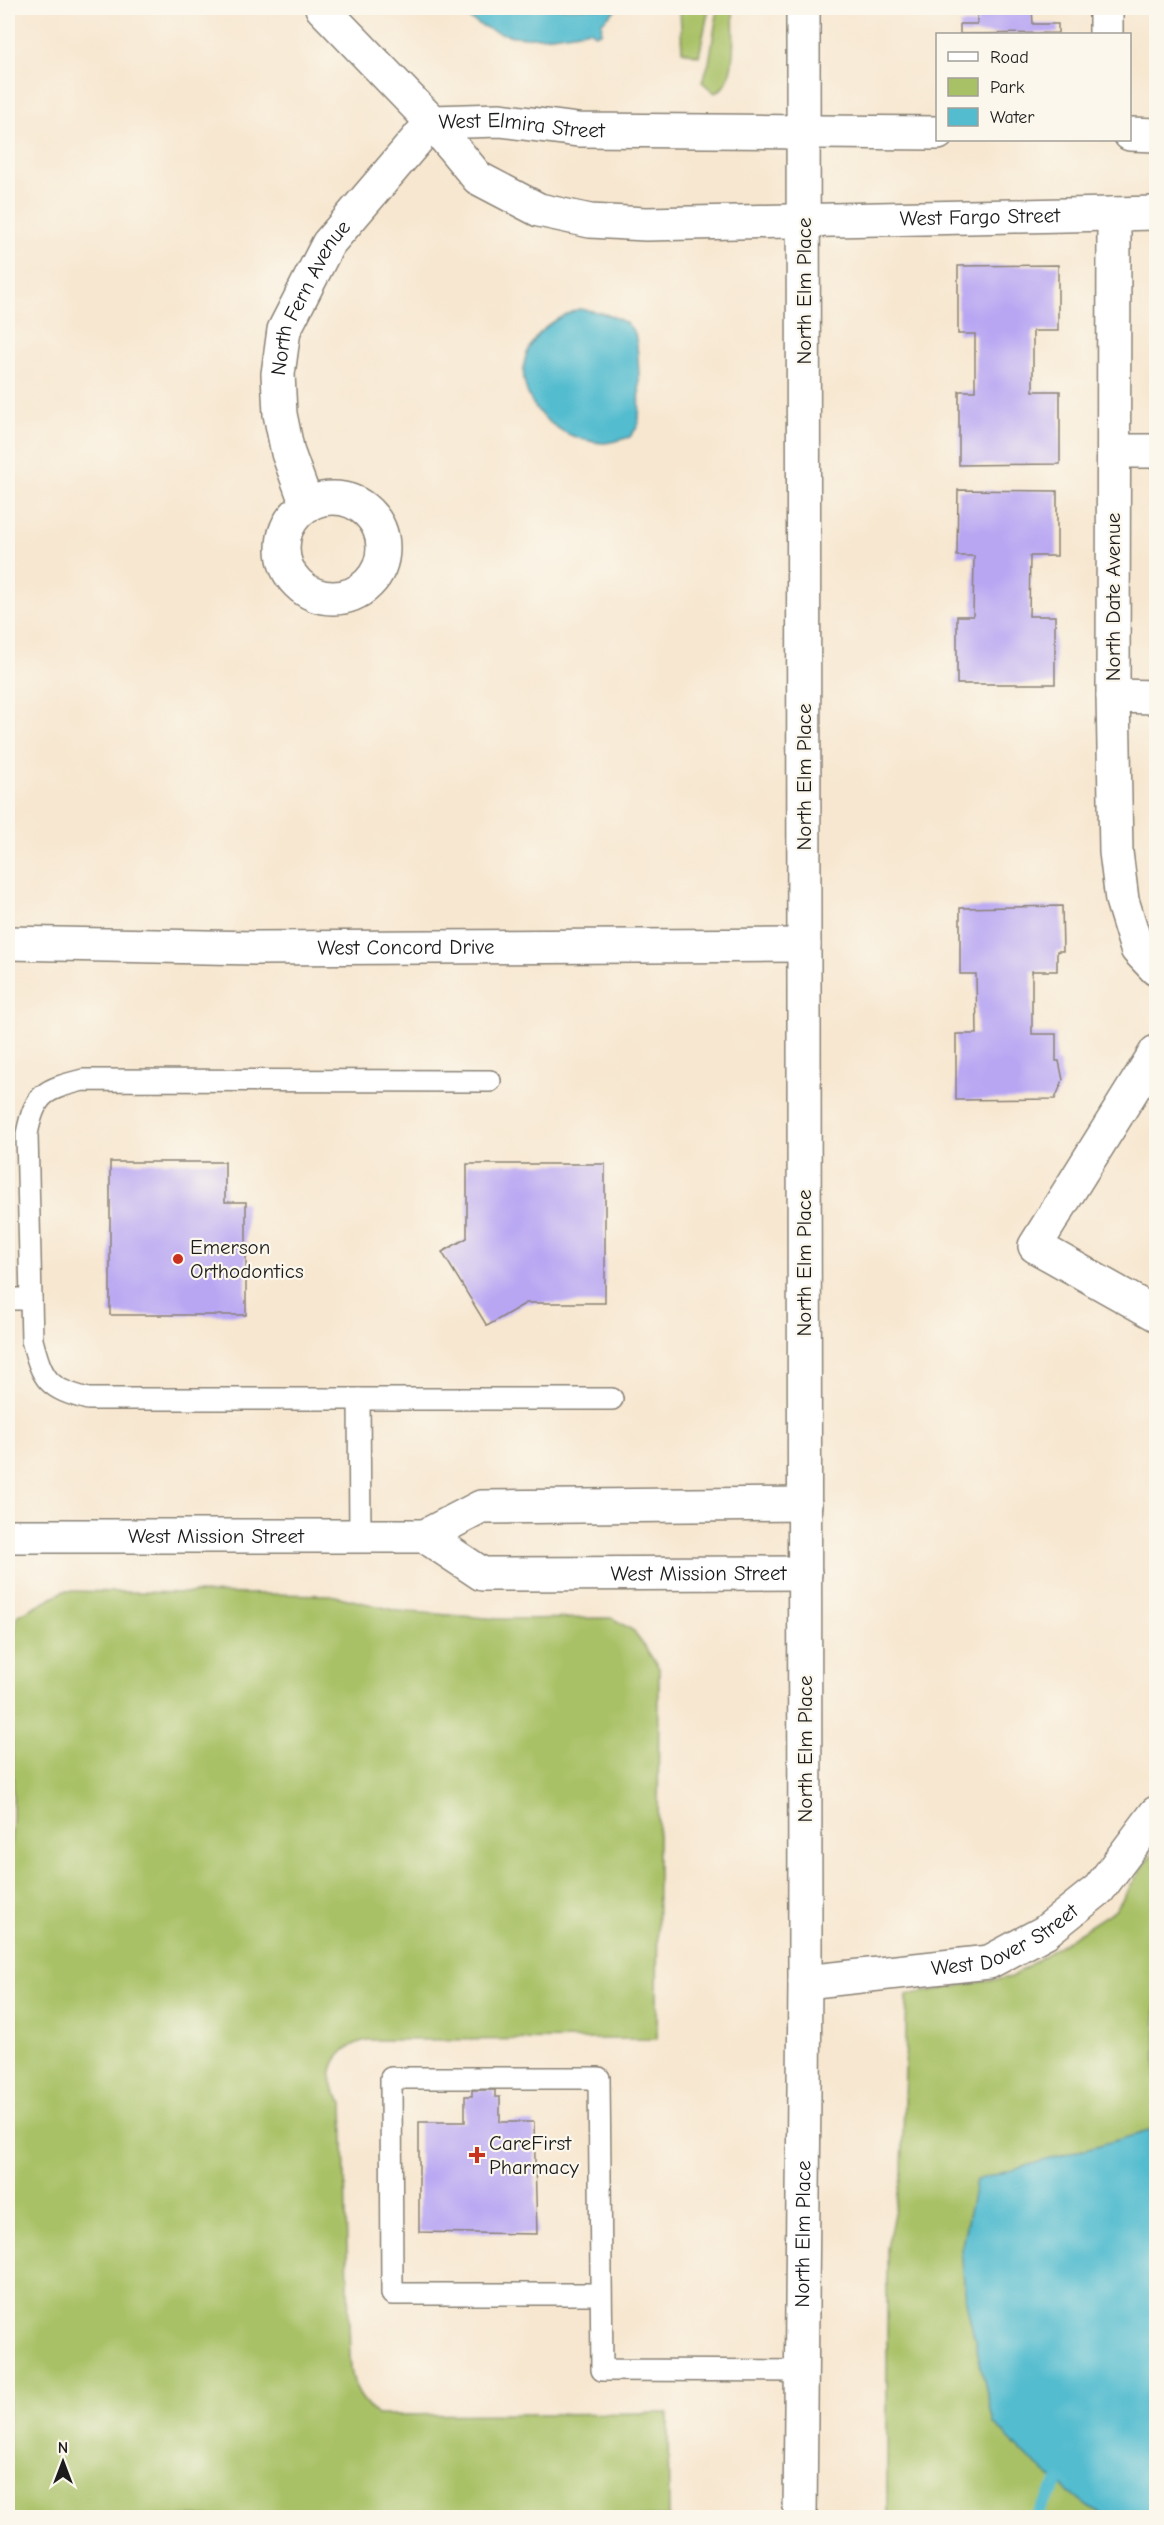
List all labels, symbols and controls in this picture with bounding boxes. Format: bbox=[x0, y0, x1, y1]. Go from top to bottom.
legend bbox=[936, 33, 1131, 141]
text: Road bbox=[990, 47, 1029, 68]
text: Park bbox=[990, 77, 1025, 98]
text: Water bbox=[990, 107, 1035, 128]
street label: West Elmira Street bbox=[438, 108, 606, 142]
street label: West Fargo Street bbox=[899, 203, 1061, 231]
street label: North Fern Avenue bbox=[266, 215, 355, 377]
street label: North Elm Place bbox=[792, 217, 816, 365]
street label: North Date Avenue bbox=[1101, 513, 1125, 681]
street label: North Elm Place bbox=[792, 703, 816, 851]
street label: West Concord Drive bbox=[317, 935, 495, 960]
street label: North Elm Place bbox=[792, 1189, 816, 1337]
place label: Emerson Orthodontics bbox=[190, 1235, 304, 1283]
marker: Emerson Orthodontics bbox=[171, 1252, 185, 1266]
street label: West Mission Street bbox=[128, 1524, 305, 1548]
street label: West Mission Street bbox=[610, 1561, 788, 1586]
street label: North Elm Place bbox=[793, 1675, 817, 1823]
street label: West Dover Street bbox=[930, 1898, 1083, 1980]
place label: CareFirst Pharmacy bbox=[489, 2131, 580, 2179]
marker: CareFirst Pharmacy bbox=[470, 2148, 484, 2162]
street label: North Elm Place bbox=[790, 2160, 815, 2308]
north arrow bbox=[33, 2432, 93, 2492]
text: N bbox=[58, 2439, 68, 2457]

